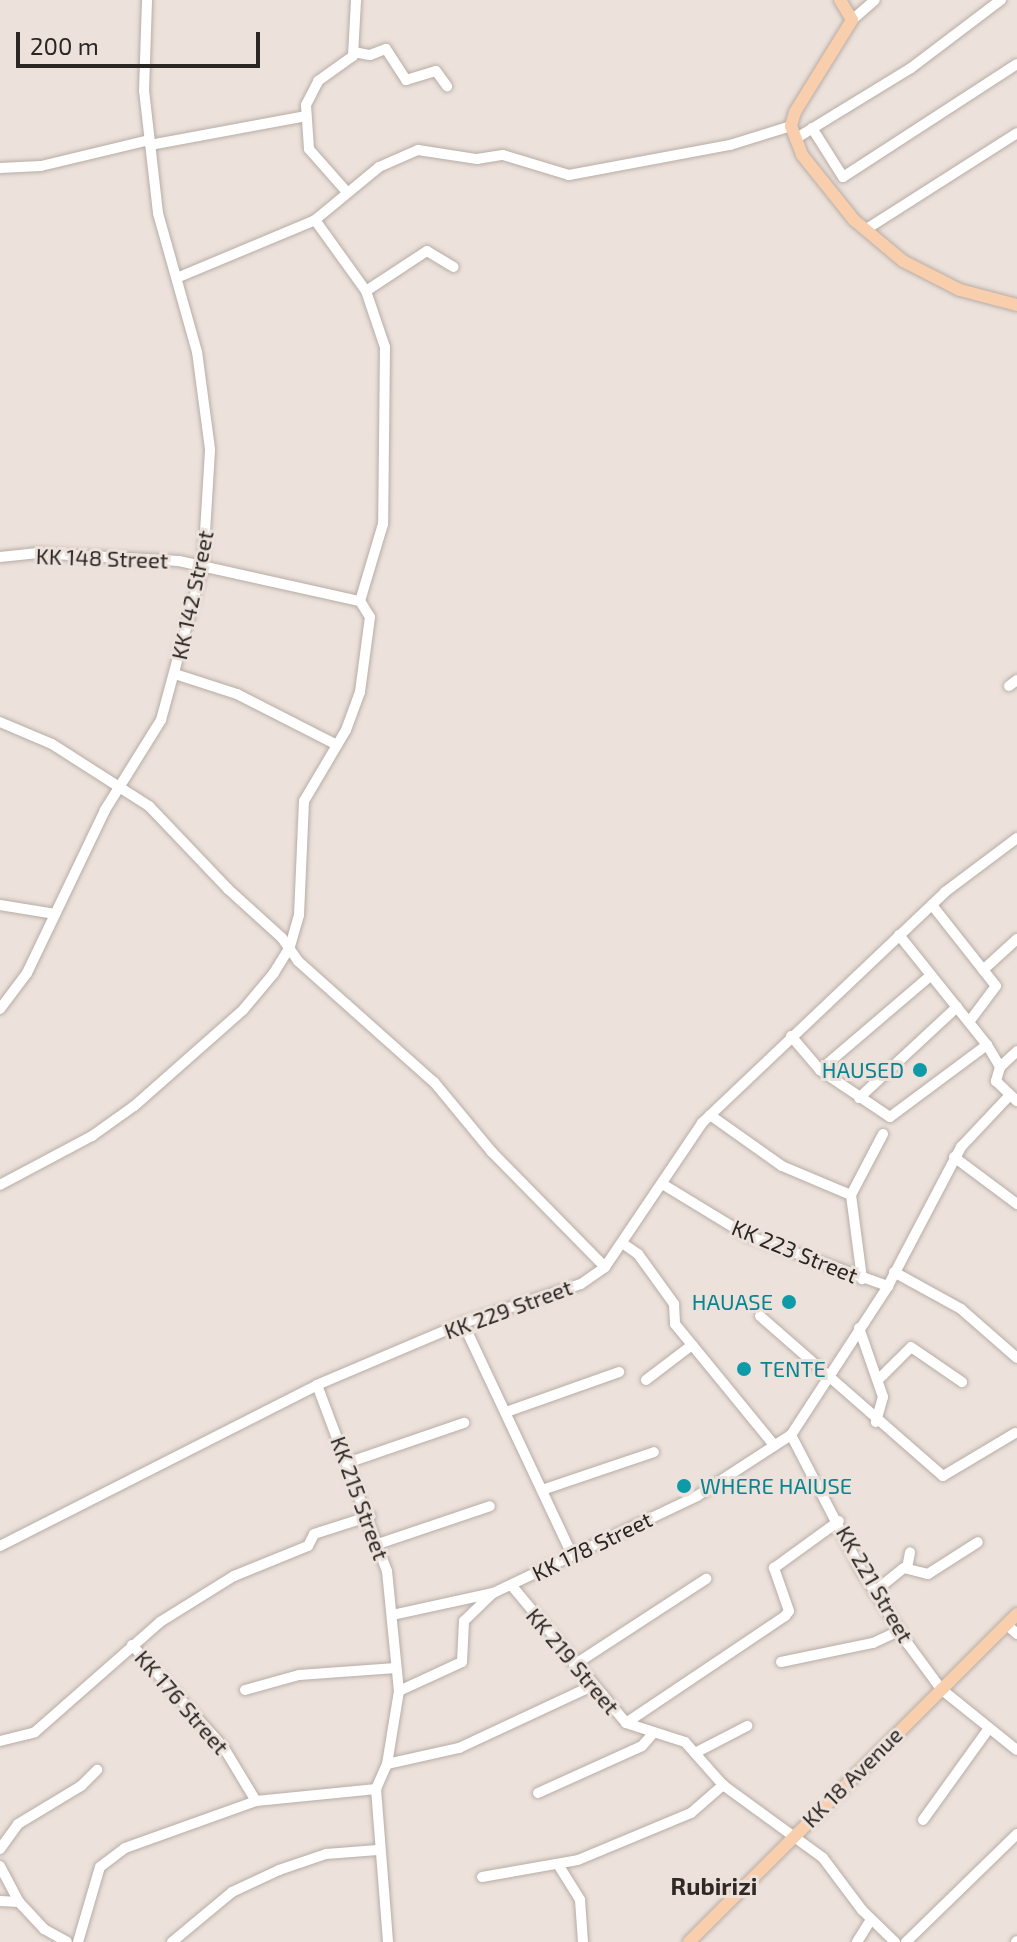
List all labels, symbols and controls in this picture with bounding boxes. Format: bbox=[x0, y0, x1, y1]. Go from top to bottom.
scale bar bbox=[20, 16, 264, 66]
text: 200 m bbox=[30, 31, 99, 60]
street label: KK 142 Street bbox=[165, 528, 219, 662]
street label: KK 148 Street bbox=[35, 542, 169, 574]
place label: HAUSED bbox=[822, 1057, 904, 1083]
marker: HAUSED bbox=[911, 1061, 929, 1079]
street label: KK 223 Street bbox=[728, 1214, 862, 1288]
street label: KK 229 Street bbox=[440, 1274, 576, 1344]
place label: HAUASE bbox=[692, 1289, 773, 1315]
marker: HAUASE bbox=[780, 1293, 798, 1311]
place label: TENTE bbox=[760, 1356, 826, 1382]
marker: TENTE bbox=[735, 1360, 753, 1378]
street label: KK 215 Street bbox=[325, 1432, 395, 1564]
place label: WHERE HAIUSE bbox=[700, 1473, 852, 1499]
marker: WHERE HAIUSE bbox=[675, 1477, 693, 1495]
street label: KK 178 Street bbox=[528, 1506, 656, 1586]
street label: KK 221 Street bbox=[831, 1521, 919, 1647]
street label: KK 219 Street bbox=[521, 1602, 625, 1720]
street label: KK 176 Street bbox=[130, 1644, 234, 1760]
street label: KK 18 Avenue bbox=[796, 1721, 908, 1833]
district label: Rubirizi bbox=[671, 1872, 757, 1900]

